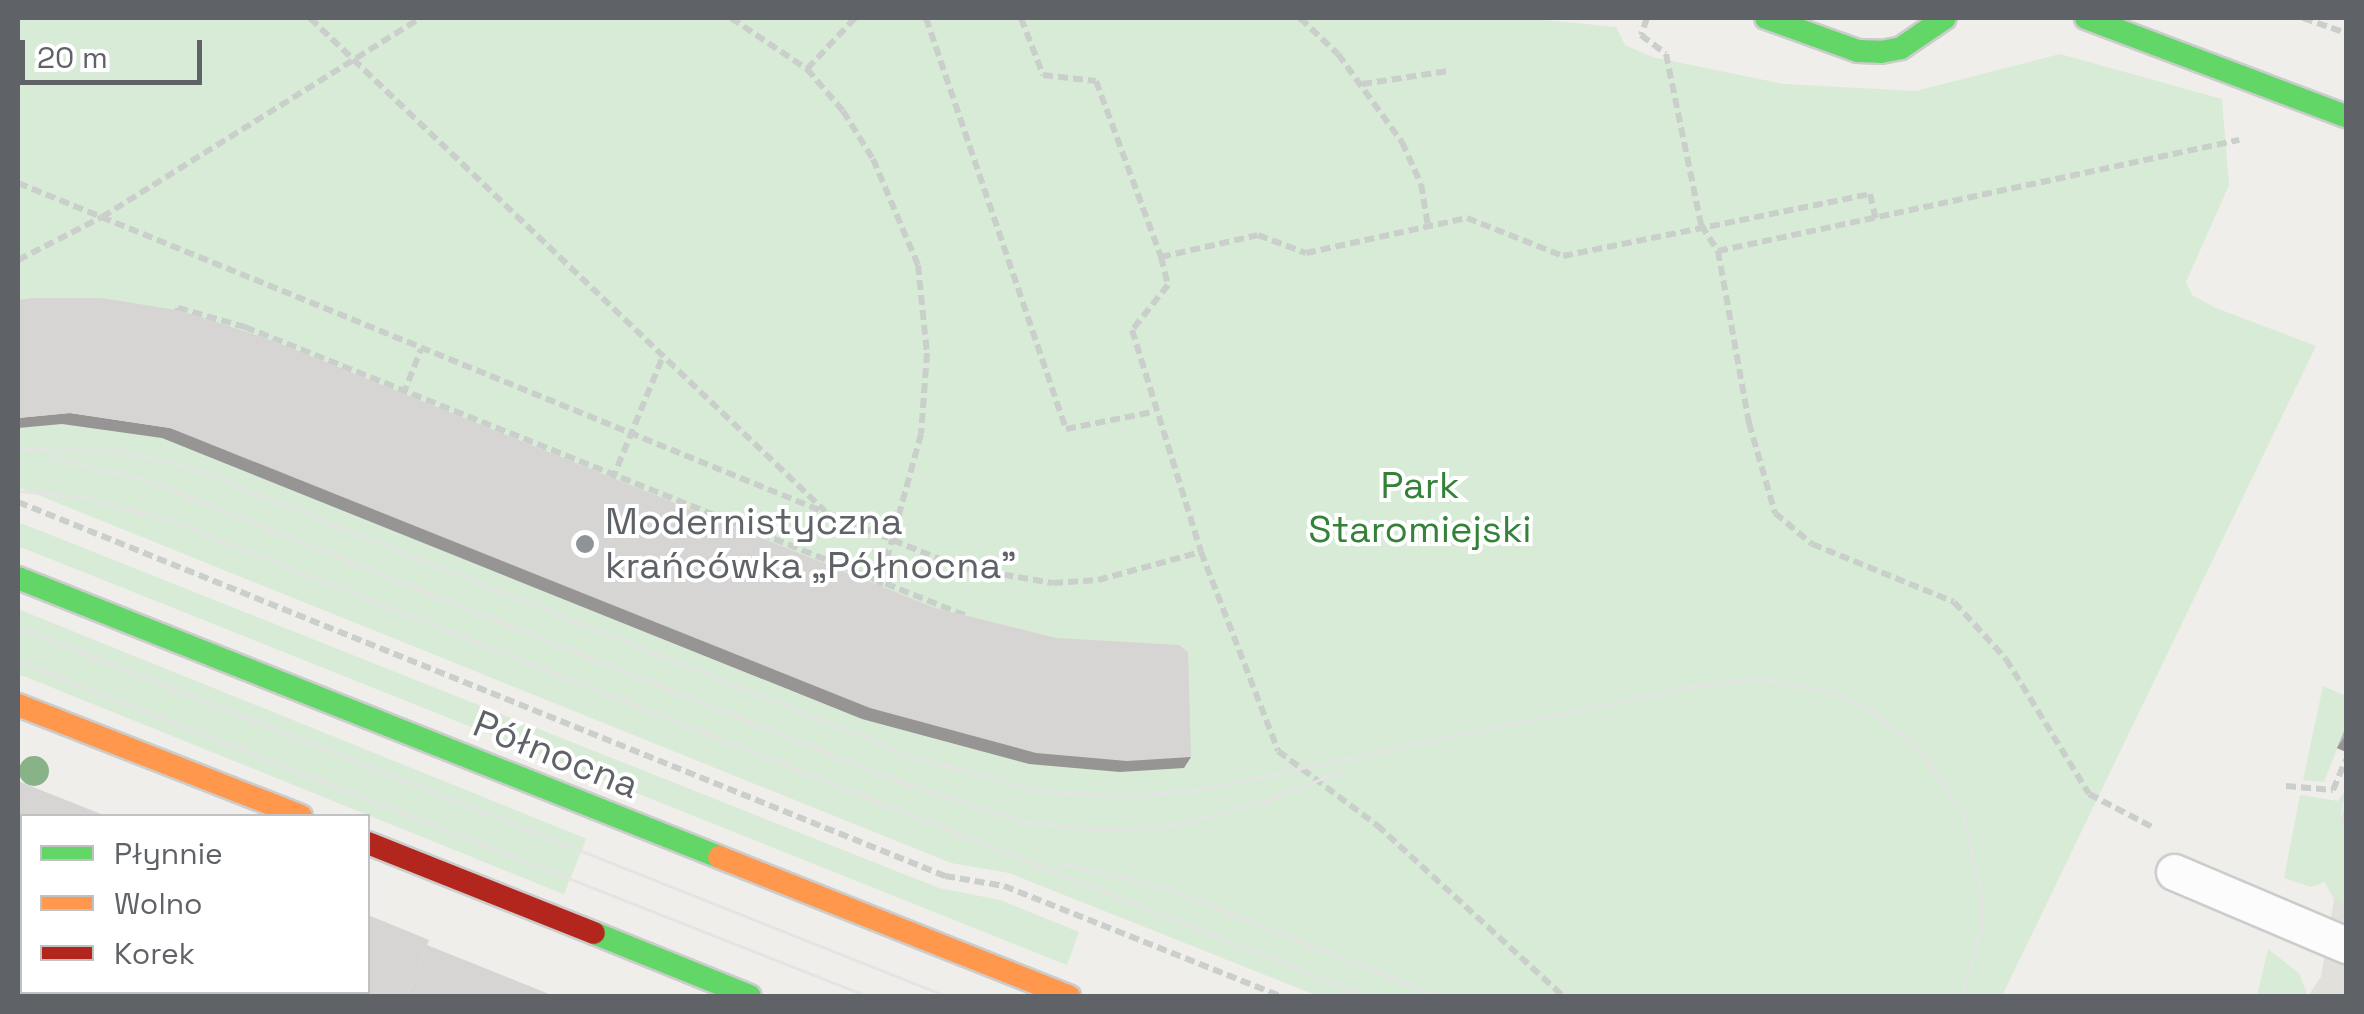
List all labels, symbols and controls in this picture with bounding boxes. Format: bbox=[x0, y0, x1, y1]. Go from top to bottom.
scale bar bbox=[25, 20, 208, 82]
text: 20 m bbox=[37, 38, 108, 77]
park label: Park Staromiejski bbox=[1308, 463, 1532, 552]
place label: Modernistyczna krańcówka „Północna” bbox=[605, 499, 1018, 588]
marker: Modernistyczna krańcówka „Północna” bbox=[574, 533, 596, 555]
street label: Północna bbox=[467, 701, 645, 809]
legend bbox=[20, 814, 370, 994]
text: Płynnie bbox=[114, 834, 223, 873]
text: Wolno bbox=[114, 884, 203, 923]
text: Korek bbox=[114, 934, 195, 973]

